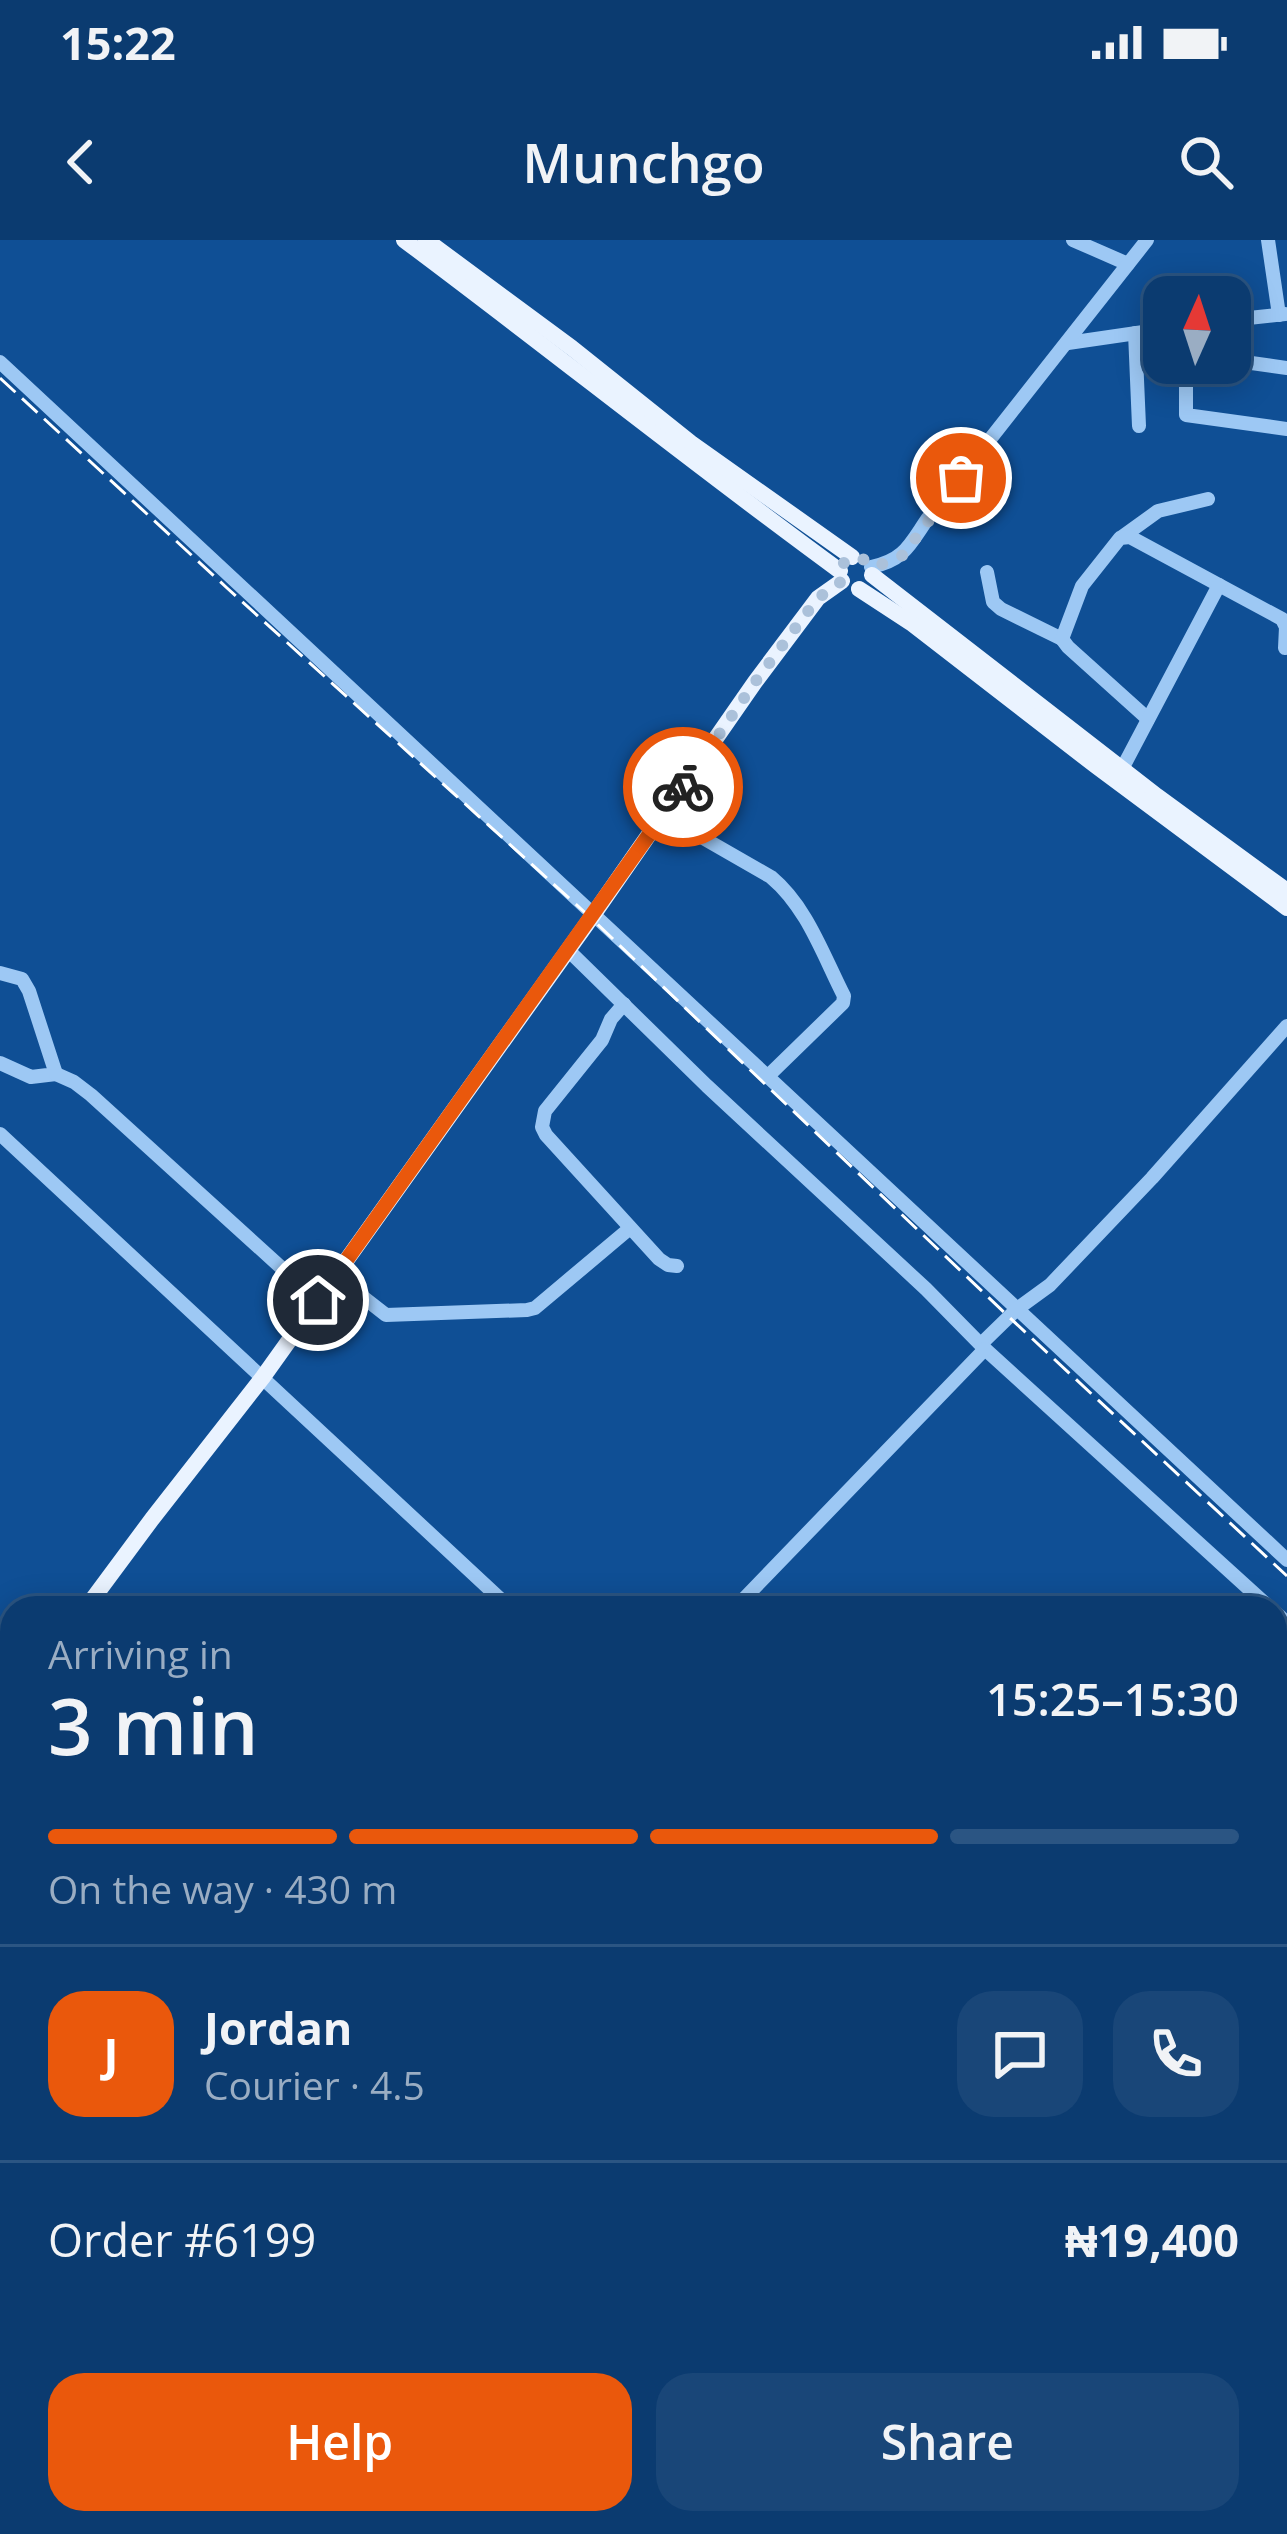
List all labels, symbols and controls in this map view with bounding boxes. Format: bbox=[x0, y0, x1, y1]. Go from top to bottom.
text: 15:22 bbox=[60, 12, 176, 73]
text: Munchgo bbox=[522, 125, 765, 199]
icon: back bbox=[48, 129, 114, 195]
icon: search bbox=[1173, 129, 1239, 195]
north arrow bbox=[1143, 276, 1251, 384]
map controls bbox=[1143, 276, 1251, 384]
pin bbox=[910, 427, 1012, 529]
icon: bag bbox=[928, 445, 994, 511]
courier bbox=[623, 727, 743, 847]
icon: bike bbox=[650, 754, 716, 820]
pin bbox=[267, 1249, 369, 1351]
icon: home bbox=[285, 1267, 351, 1333]
text: Arriving in bbox=[48, 1627, 233, 1680]
text: 15:25–15:30 bbox=[986, 1668, 1239, 1729]
text: 3 min bbox=[48, 1672, 259, 1778]
text: On the way · 430 m bbox=[48, 1862, 397, 1915]
button: chat bbox=[957, 1991, 1083, 2117]
button: phone bbox=[1113, 1991, 1239, 2117]
text: Jordan bbox=[204, 1997, 352, 2058]
text: J bbox=[104, 2023, 118, 2084]
text: Courier · 4.5 bbox=[204, 2058, 425, 2111]
text: Order #6199 bbox=[48, 2209, 316, 2270]
text: ₦19,400 bbox=[1065, 2209, 1239, 2270]
button: Help bbox=[48, 2373, 632, 2511]
button: Share bbox=[656, 2373, 1239, 2511]

